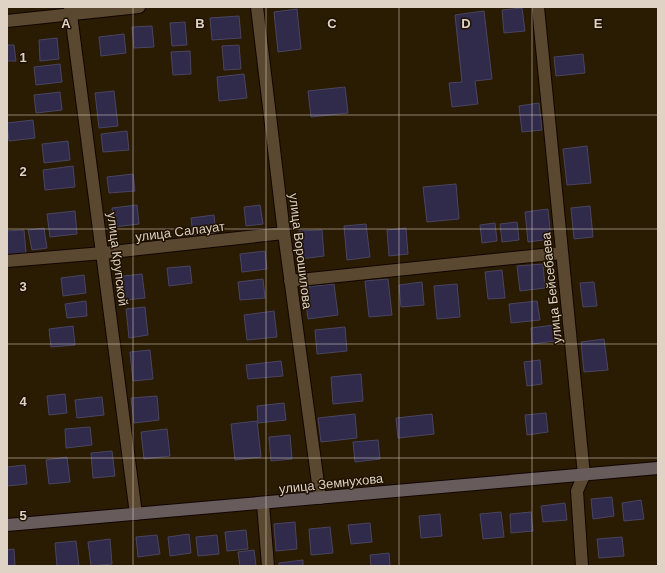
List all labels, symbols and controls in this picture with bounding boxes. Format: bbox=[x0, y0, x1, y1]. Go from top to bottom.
text: A bbox=[61, 16, 71, 31]
text: B bbox=[195, 16, 205, 31]
text: C bbox=[327, 16, 337, 31]
text: D bbox=[461, 16, 471, 31]
text: E bbox=[594, 16, 603, 31]
text: 1 bbox=[19, 50, 27, 65]
text: 2 bbox=[19, 164, 27, 179]
street label: улица Ворошилова bbox=[286, 192, 315, 310]
street label: улица Крупской bbox=[104, 211, 131, 307]
street label: улица Салауат bbox=[134, 219, 226, 244]
street label: улица Бейсебаева bbox=[538, 231, 565, 344]
text: 3 bbox=[19, 279, 27, 294]
text: 4 bbox=[19, 394, 27, 409]
street label: улица Земнухова bbox=[278, 470, 385, 496]
text: 5 bbox=[19, 508, 27, 523]

